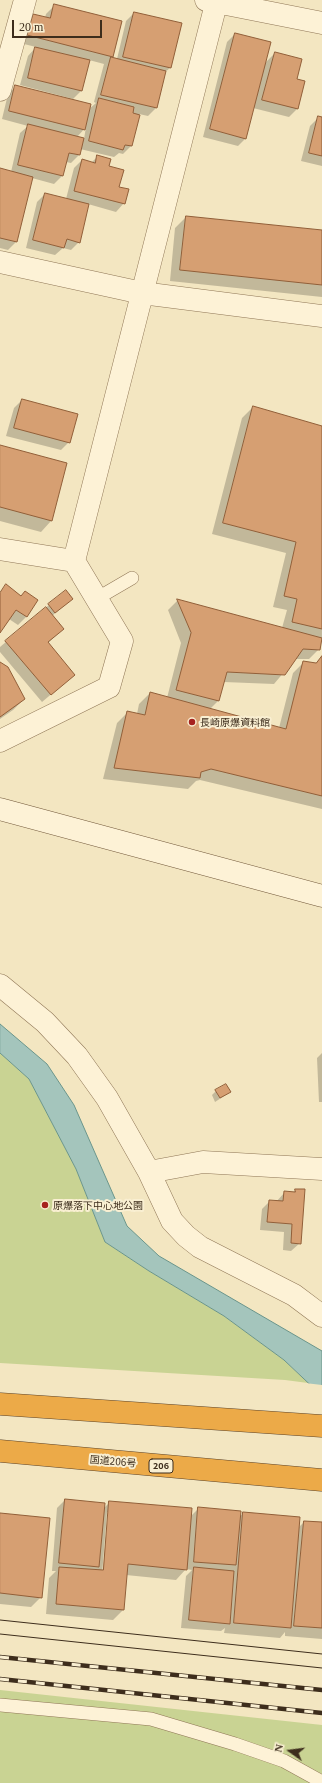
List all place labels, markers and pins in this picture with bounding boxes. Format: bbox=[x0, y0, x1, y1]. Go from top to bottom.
place label: 長崎原爆資料館 bbox=[200, 716, 270, 728]
marker: 長崎原爆資料館 bbox=[187, 717, 197, 727]
place label: 原爆落下中心地公園 bbox=[53, 1199, 143, 1211]
marker: 原爆落下中心地公園 bbox=[40, 1200, 50, 1210]

